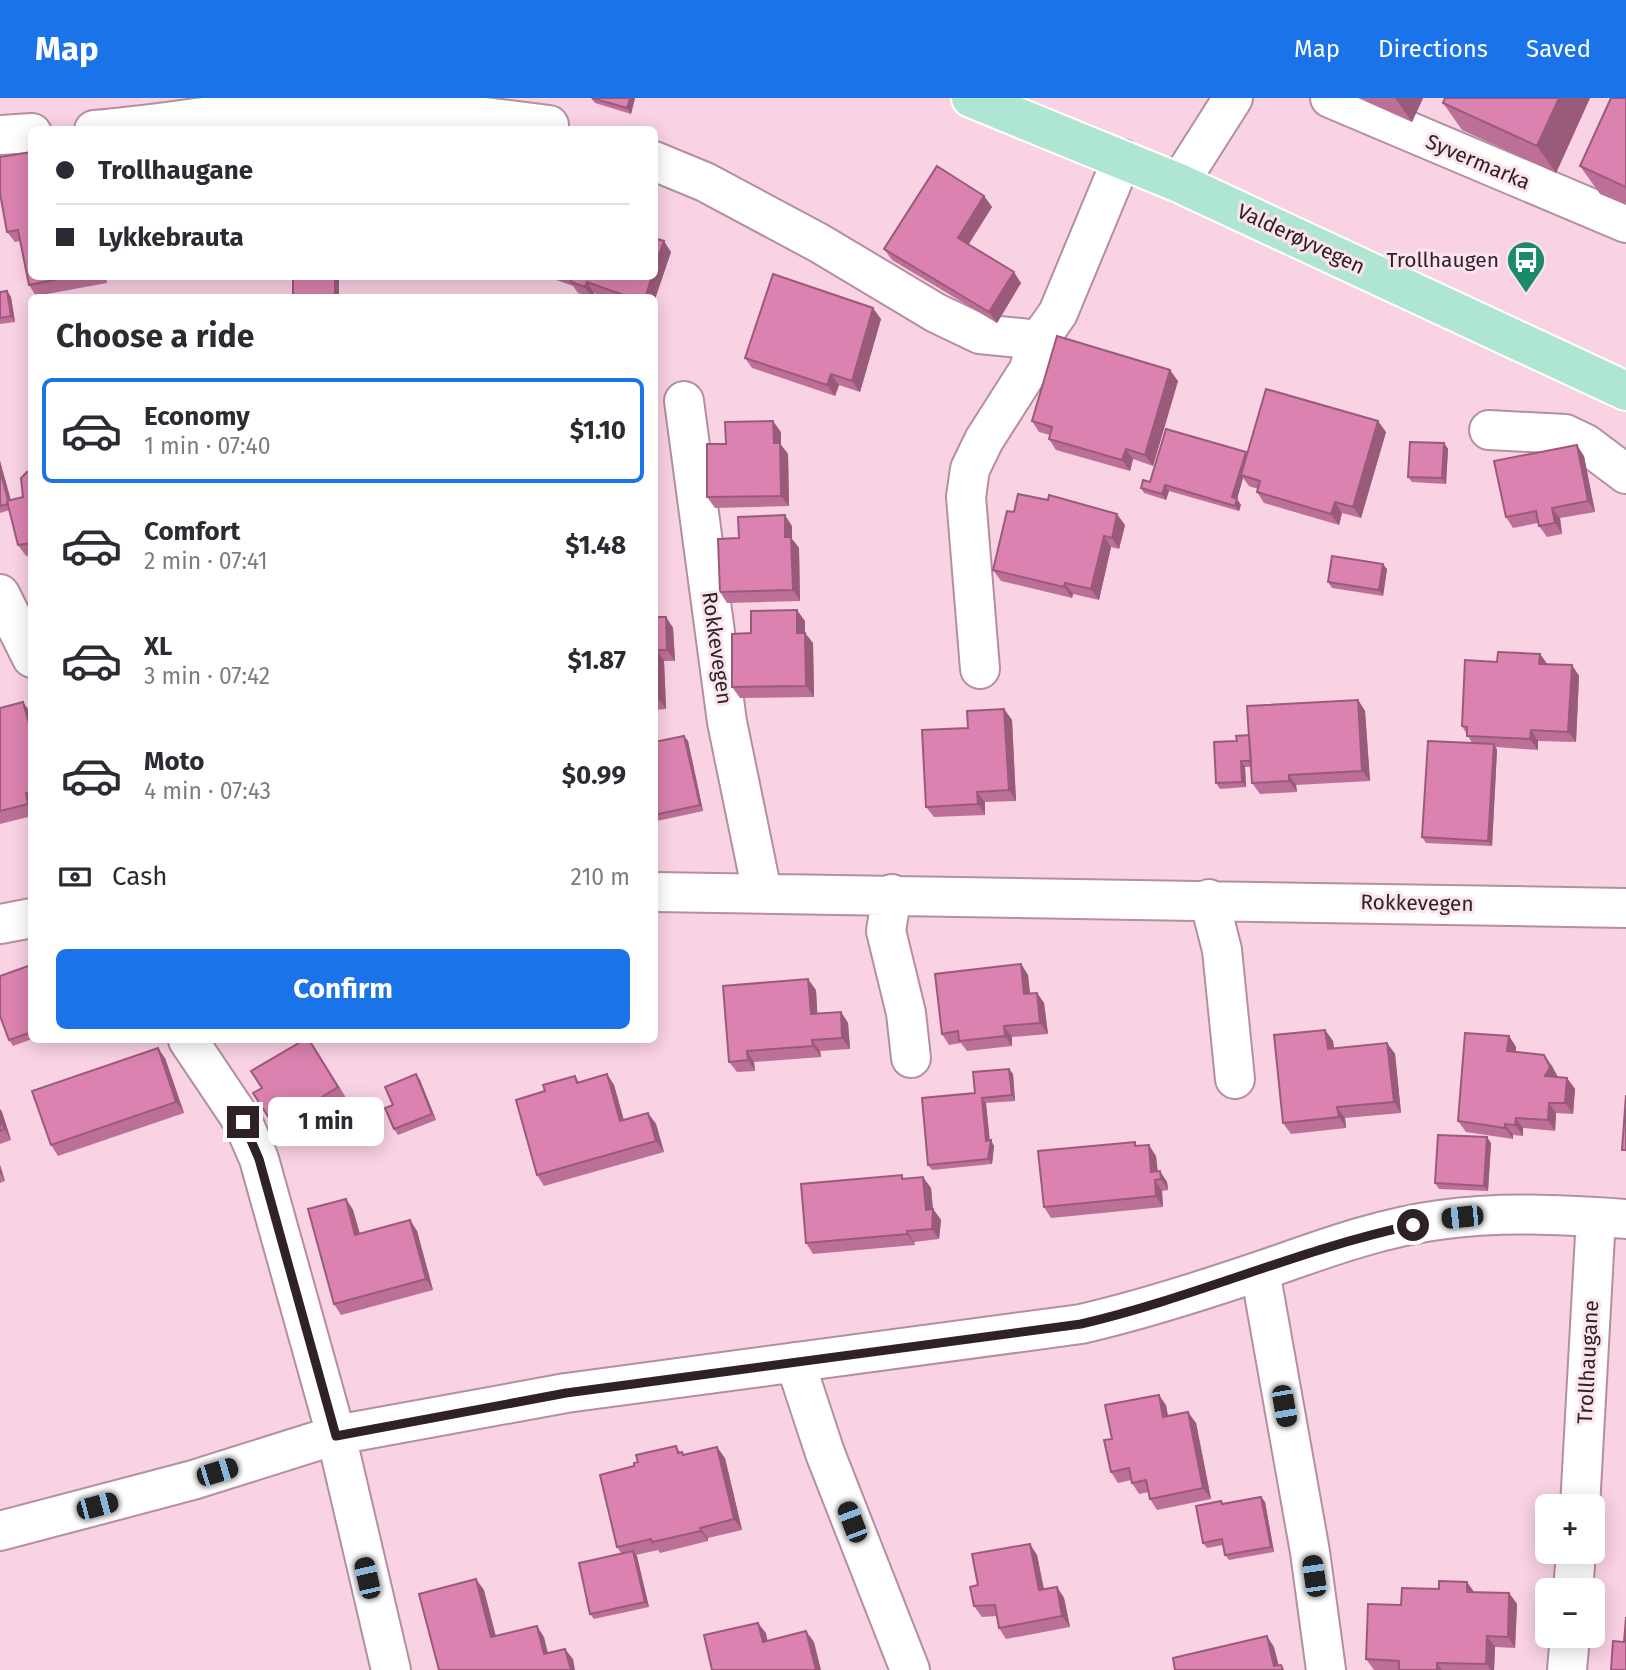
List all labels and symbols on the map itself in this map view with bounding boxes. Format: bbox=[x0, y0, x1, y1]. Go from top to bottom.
street label: Syvermarka bbox=[1422, 128, 1534, 196]
street label: Valderøyvegen bbox=[1233, 198, 1369, 280]
bus stop icon: Trollhaugen bbox=[1505, 239, 1547, 294]
place label: Trollhaugen bbox=[1386, 247, 1499, 273]
street label: Rokkevegen bbox=[696, 590, 738, 706]
street label: Rokkevegen bbox=[1360, 889, 1474, 917]
callout: 1 min bbox=[268, 1098, 383, 1146]
route end bbox=[227, 1106, 259, 1138]
car bbox=[1441, 1204, 1484, 1230]
route start bbox=[1397, 1209, 1429, 1241]
street label: Trollhaugane bbox=[1572, 1299, 1604, 1425]
car bbox=[1271, 1383, 1298, 1429]
car bbox=[194, 1456, 241, 1488]
car bbox=[74, 1490, 121, 1522]
car bbox=[835, 1499, 870, 1545]
car bbox=[1301, 1554, 1328, 1598]
car bbox=[353, 1555, 382, 1601]

